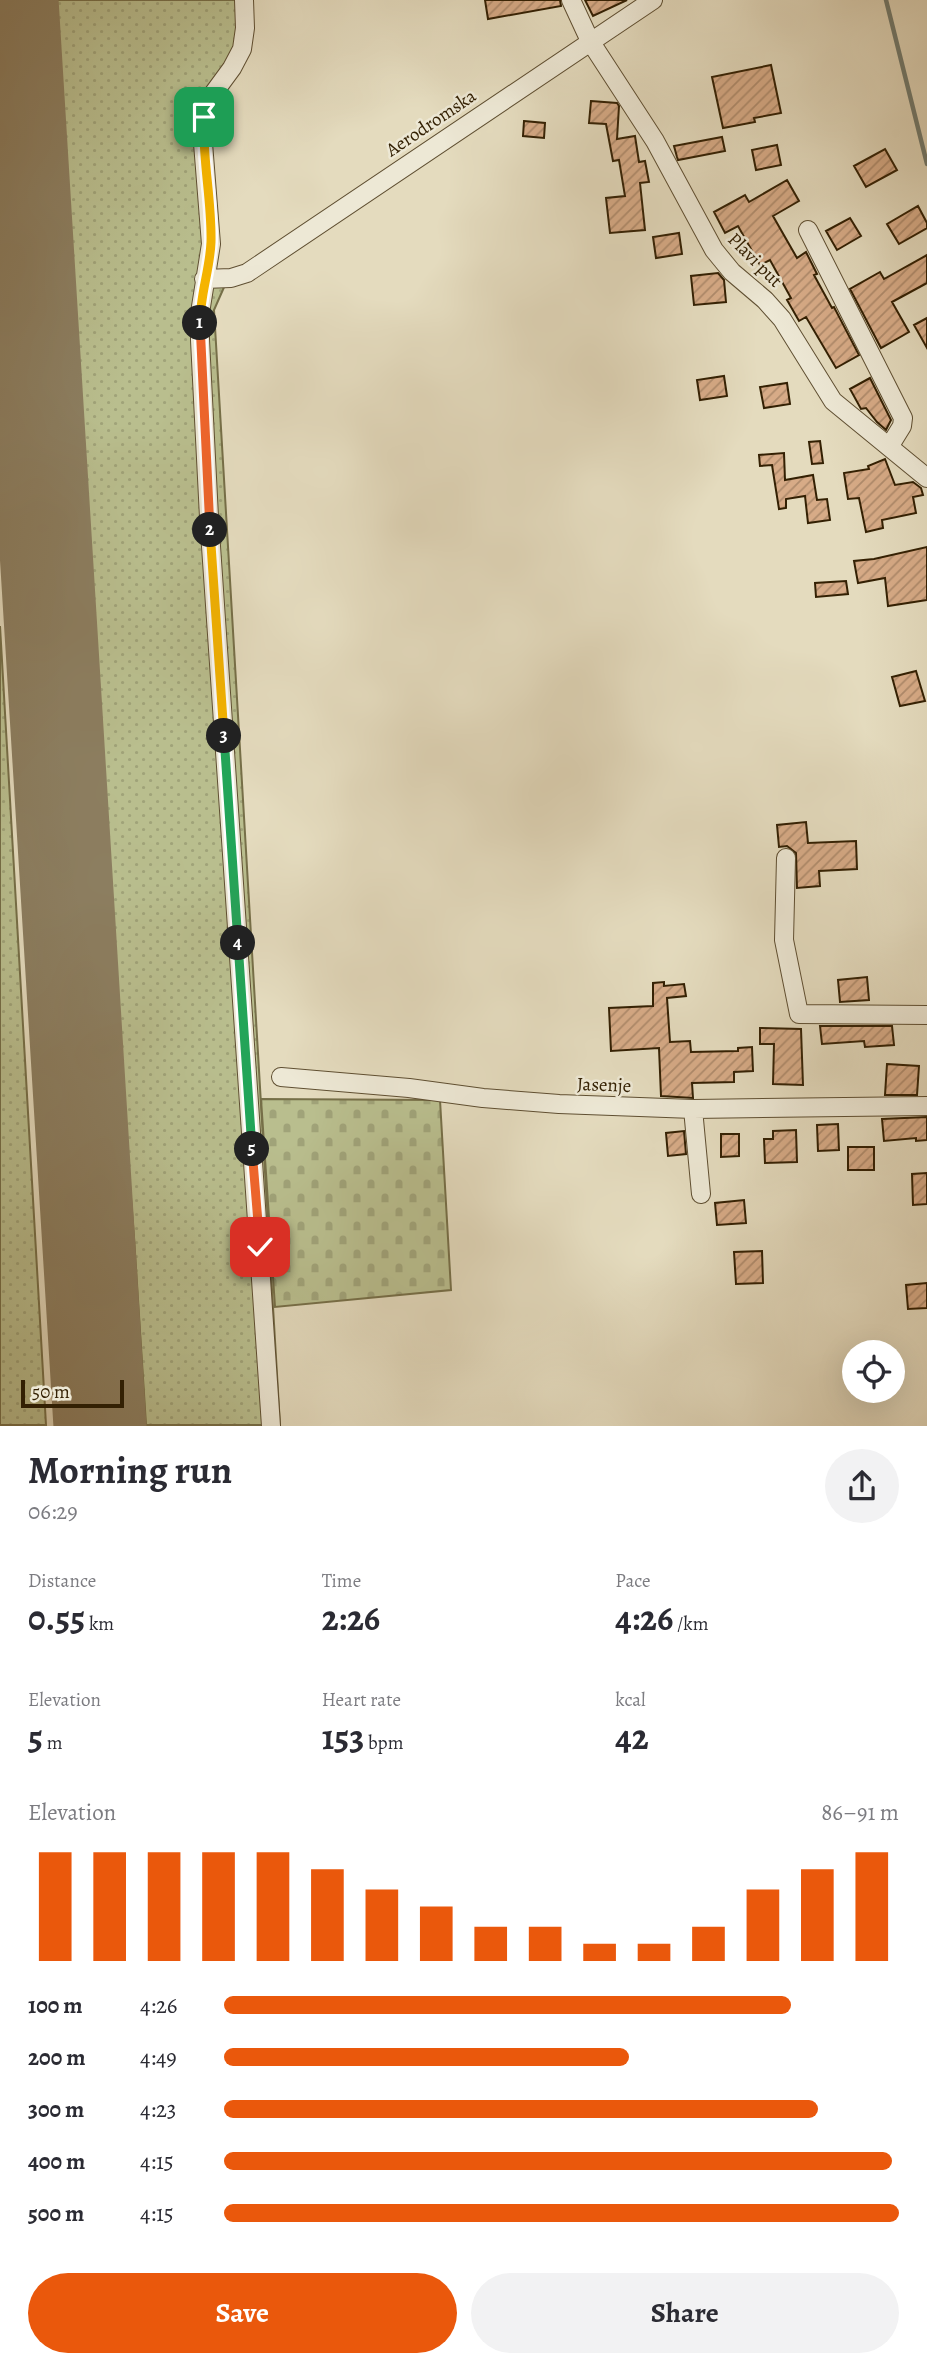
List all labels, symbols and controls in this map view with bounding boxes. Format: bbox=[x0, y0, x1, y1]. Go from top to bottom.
street label: Aerodromska bbox=[380, 83, 481, 163]
pin bbox=[174, 87, 234, 147]
icon: arrive bbox=[185, 98, 223, 136]
street label: Plavi put bbox=[722, 227, 788, 293]
pin: 1 bbox=[182, 306, 218, 340]
text: 1 bbox=[196, 309, 203, 335]
pin: 2 bbox=[192, 512, 228, 548]
text: 2 bbox=[205, 516, 214, 542]
pin: 3 bbox=[206, 718, 242, 754]
text: 3 bbox=[219, 722, 228, 748]
pin: 4 bbox=[220, 926, 256, 960]
text: 4 bbox=[233, 929, 242, 955]
street label: Jasenje bbox=[576, 1071, 632, 1099]
pin: 5 bbox=[234, 1132, 270, 1166]
text: 5 bbox=[247, 1135, 256, 1161]
pin bbox=[230, 1217, 290, 1277]
icon: check bbox=[241, 1228, 279, 1266]
map controls bbox=[842, 1340, 905, 1403]
button: locate bbox=[842, 1340, 905, 1403]
scale bar bbox=[21, 1377, 124, 1408]
text: 50 m bbox=[32, 1379, 70, 1405]
text: Morning run bbox=[28, 1444, 232, 1496]
button: share bbox=[825, 1449, 899, 1523]
text: 06:29 bbox=[28, 1496, 78, 1527]
text: Distance bbox=[28, 1568, 96, 1594]
text: Time bbox=[322, 1568, 361, 1594]
text: Pace bbox=[615, 1568, 651, 1594]
text: 0.55 bbox=[28, 1594, 85, 1642]
text: 2:26 bbox=[322, 1594, 380, 1642]
text: 4:26 bbox=[615, 1594, 673, 1642]
text: km bbox=[85, 1611, 114, 1637]
text: /km bbox=[673, 1611, 709, 1637]
text: Elevation bbox=[28, 1687, 101, 1713]
text: Heart rate bbox=[322, 1687, 401, 1713]
text: kcal bbox=[615, 1687, 646, 1713]
text: 5 bbox=[28, 1713, 43, 1761]
text: 153 bbox=[322, 1713, 364, 1761]
text: 42 bbox=[615, 1713, 649, 1761]
text: m bbox=[43, 1730, 63, 1756]
text: bpm bbox=[364, 1730, 403, 1756]
text: Elevation bbox=[28, 1797, 116, 1828]
text: 86–91 m bbox=[821, 1797, 899, 1828]
text: 100 m bbox=[28, 1990, 83, 2021]
text: 4:26 bbox=[140, 1990, 177, 2021]
text: 200 m bbox=[28, 2042, 86, 2073]
text: 4:49 bbox=[140, 2042, 177, 2073]
text: 300 m bbox=[28, 2094, 84, 2125]
text: 4:23 bbox=[140, 2094, 176, 2125]
text: 400 m bbox=[28, 2146, 85, 2177]
text: 4:15 bbox=[140, 2146, 174, 2177]
text: 500 m bbox=[28, 2198, 84, 2229]
text: 4:15 bbox=[140, 2198, 174, 2229]
button: Save bbox=[28, 2273, 457, 2353]
button: Share bbox=[471, 2273, 899, 2353]

